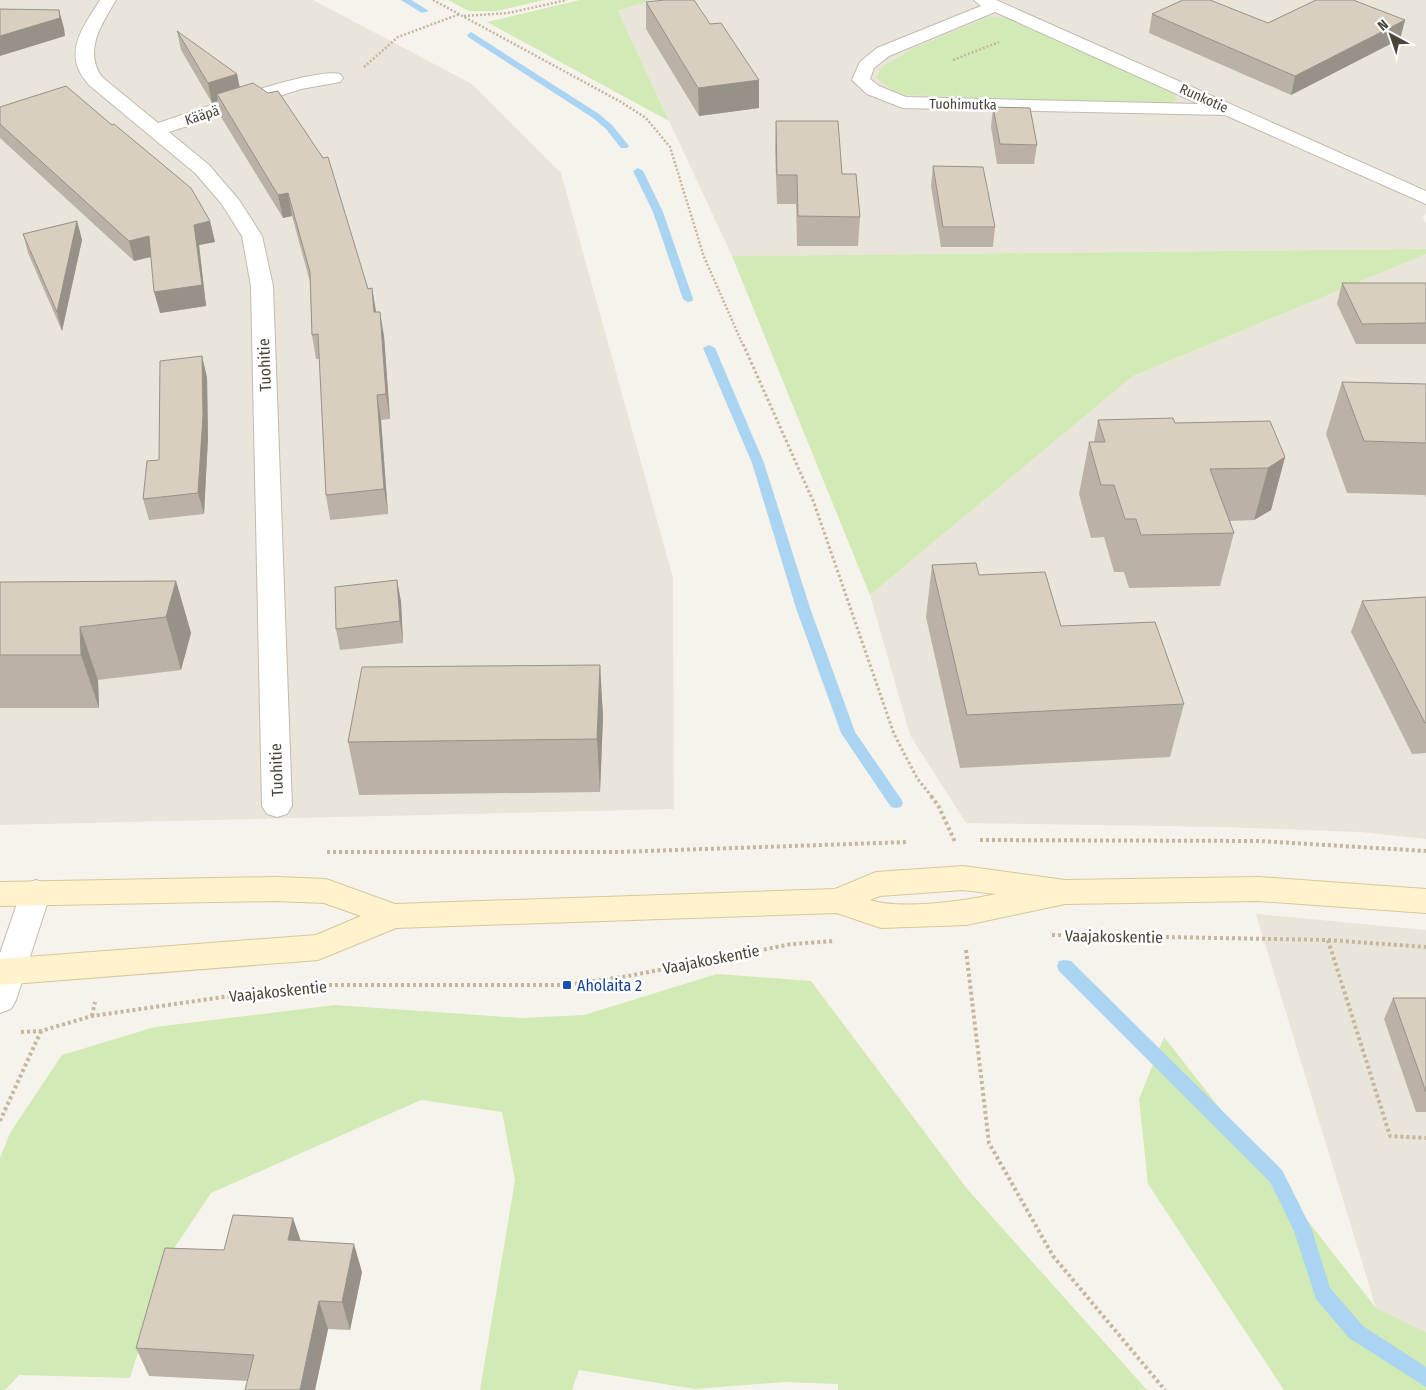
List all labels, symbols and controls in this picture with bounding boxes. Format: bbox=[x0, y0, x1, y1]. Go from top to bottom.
north arrow bbox=[1366, 10, 1416, 60]
text: N bbox=[1374, 16, 1392, 35]
street label: Runkotie bbox=[1177, 80, 1231, 117]
street label: Tuohimutka bbox=[929, 95, 997, 114]
street label: Kääpä bbox=[183, 102, 222, 129]
street label: Tuohitie bbox=[254, 338, 275, 392]
street label: Tuohitie bbox=[266, 743, 287, 797]
street label: Vaajakoskentie bbox=[1065, 926, 1163, 947]
street label: Vaajakoskentie bbox=[661, 941, 761, 978]
place label: Aholaita 2 bbox=[577, 976, 642, 995]
street label: Vaajakoskentie bbox=[228, 977, 328, 1006]
marker: Aholaita 2 bbox=[561, 979, 573, 991]

